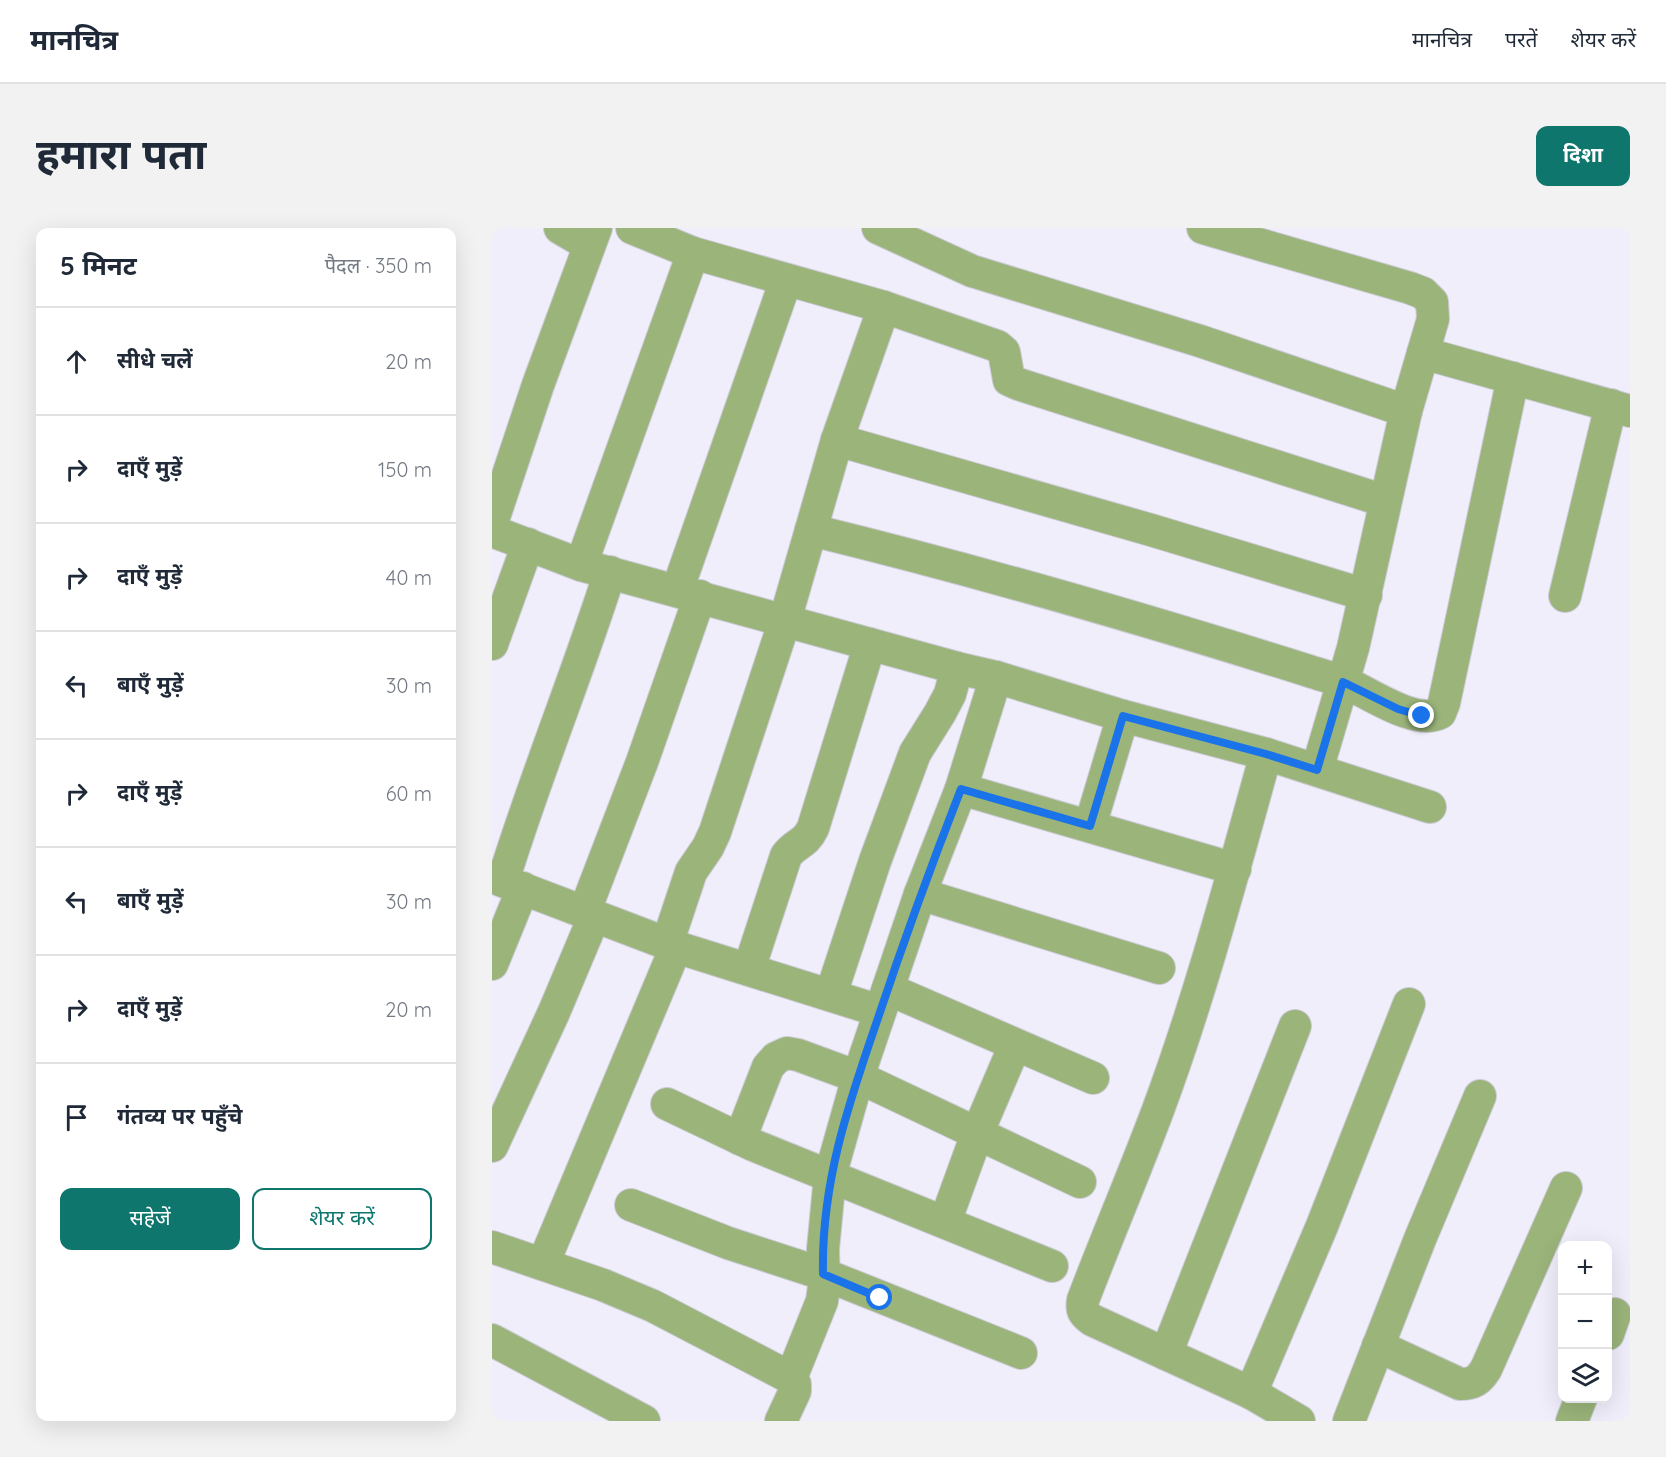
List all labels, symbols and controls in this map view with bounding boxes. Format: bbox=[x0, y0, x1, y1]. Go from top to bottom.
text: मानचित्र bbox=[30, 22, 118, 57]
text: मानचित्र bbox=[1412, 26, 1472, 52]
text: परतें bbox=[1505, 26, 1538, 52]
text: शेयर करें bbox=[1571, 26, 1636, 52]
button: दिशा bbox=[1536, 126, 1630, 186]
text: हमारा पता bbox=[36, 127, 206, 180]
text: 5 मिनट bbox=[60, 249, 137, 282]
text: पैदल · 350 m bbox=[325, 253, 432, 278]
icon: ahead bbox=[60, 345, 93, 378]
text: सीधे चलें bbox=[117, 346, 193, 374]
text: 20 m bbox=[385, 349, 432, 374]
icon: right bbox=[60, 453, 93, 486]
text: दाएँ मुड़ें bbox=[117, 454, 182, 482]
text: 150 m bbox=[378, 457, 432, 482]
icon: right bbox=[60, 561, 93, 594]
text: दाएँ मुड़ें bbox=[117, 562, 182, 590]
text: 40 m bbox=[386, 565, 432, 590]
icon: left bbox=[60, 669, 93, 702]
text: बाएँ मुड़ें bbox=[117, 670, 183, 698]
text: 30 m bbox=[386, 673, 432, 698]
route end bbox=[1408, 702, 1434, 728]
icon: right bbox=[60, 777, 93, 810]
text: दाएँ मुड़ें bbox=[117, 778, 182, 806]
text: 60 m bbox=[386, 781, 432, 806]
icon: left bbox=[60, 885, 93, 918]
text: बाएँ मुड़ें bbox=[117, 886, 183, 914]
text: 30 m bbox=[386, 889, 432, 914]
icon: right bbox=[60, 993, 93, 1026]
text: दाएँ मुड़ें bbox=[117, 994, 182, 1022]
text: 20 m bbox=[385, 997, 432, 1022]
icon: arrive bbox=[60, 1101, 93, 1134]
text: गंतव्य पर पहुँचे bbox=[117, 1102, 242, 1130]
button: सहेजें bbox=[60, 1188, 240, 1250]
button: शेयर करें bbox=[252, 1188, 432, 1250]
map controls bbox=[1558, 1241, 1612, 1403]
button: + bbox=[1558, 1241, 1612, 1295]
route start bbox=[866, 1284, 892, 1310]
button: − bbox=[1558, 1295, 1612, 1349]
button: layers bbox=[1558, 1349, 1612, 1403]

